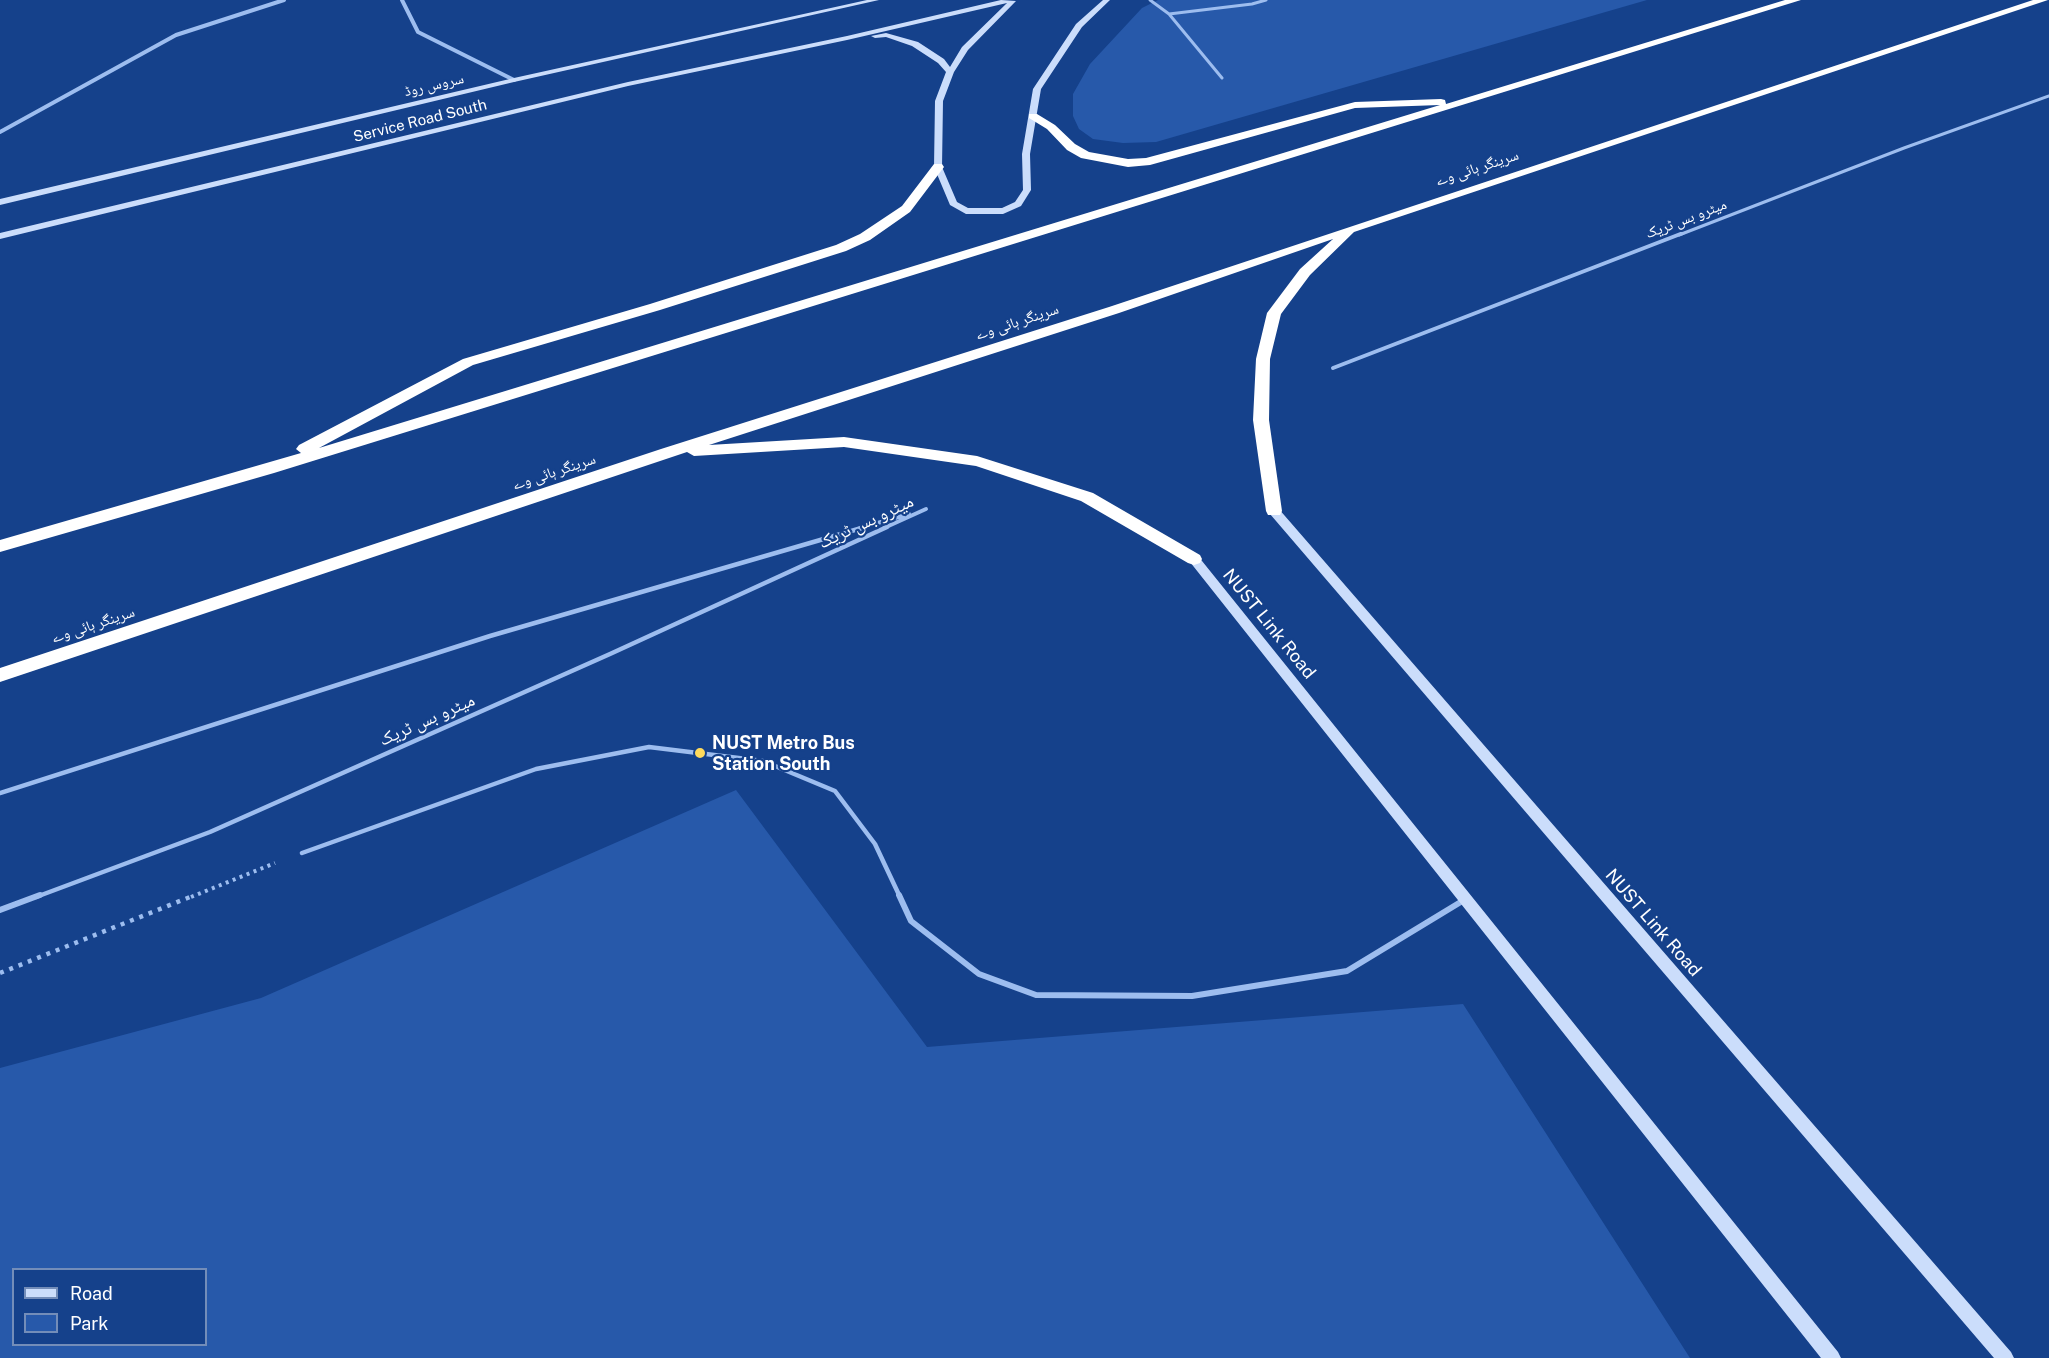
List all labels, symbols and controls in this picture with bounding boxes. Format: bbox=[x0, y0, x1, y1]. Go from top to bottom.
street label: سروس روڈ bbox=[402, 69, 466, 101]
street label: Service Road South bbox=[351, 96, 489, 146]
street label: سرینگر ہائی وے bbox=[1433, 146, 1521, 190]
street label: میٹرو بس ٹریک bbox=[1643, 195, 1729, 243]
street label: سرینگر ہائی وے bbox=[973, 300, 1061, 344]
street label: سرینگر ہائی وے bbox=[510, 450, 598, 494]
street label: میٹرو بس ٹریک bbox=[815, 491, 917, 553]
street label: NUST Link Road bbox=[1218, 565, 1320, 683]
street label: سرینگر ہائی وے bbox=[49, 603, 137, 647]
street label: میٹرو بس ٹریک bbox=[376, 689, 478, 751]
place label: NUST Metro Bus Station South bbox=[712, 732, 855, 774]
marker: NUST Metro Bus Station South bbox=[693, 746, 707, 760]
street label: NUST Link Road bbox=[1600, 865, 1706, 981]
legend bbox=[12, 1268, 207, 1346]
text: Road bbox=[70, 1283, 113, 1304]
text: Park bbox=[70, 1313, 108, 1334]

